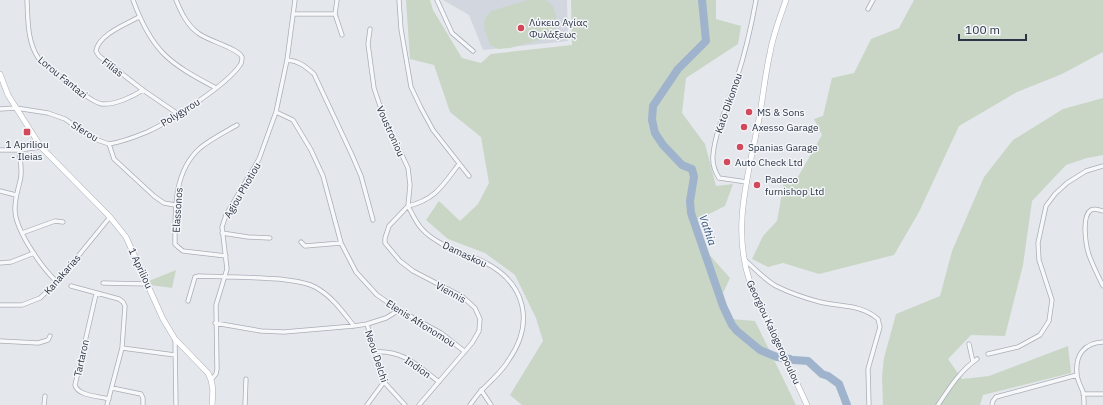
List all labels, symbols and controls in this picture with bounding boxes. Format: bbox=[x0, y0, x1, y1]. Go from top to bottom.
place label: Λύκειο Αγίας Φυλάξεως bbox=[529, 16, 588, 41]
scale bar bbox=[959, 16, 1026, 42]
text: 100 m bbox=[965, 22, 1000, 37]
marker: Λύκειο Αγίας Φυλάξεως bbox=[516, 23, 526, 33]
street label: Lorou Fantazi bbox=[35, 53, 90, 101]
street label: Filias bbox=[99, 55, 126, 80]
street label: Kato Dikomou bbox=[712, 71, 745, 135]
street label: Polygyrou bbox=[158, 95, 202, 130]
street label: Voustroniou bbox=[374, 104, 407, 159]
place label: MS & Sons bbox=[757, 106, 805, 119]
marker: MS & Sons bbox=[744, 107, 754, 117]
street label: Sferou bbox=[69, 118, 101, 145]
place label: Axesso Garage bbox=[752, 121, 819, 134]
marker: Axesso Garage bbox=[739, 122, 749, 132]
marker: 1 Apriliou - Ileias bbox=[22, 127, 32, 137]
place label: 1 Apriliou - Ileias bbox=[5, 138, 49, 163]
place label: Spanias Garage bbox=[748, 141, 818, 154]
marker: Spanias Garage bbox=[735, 142, 745, 152]
place label: Auto Check Ltd bbox=[735, 156, 803, 169]
marker: Auto Check Ltd bbox=[722, 157, 732, 167]
street label: Agiou Photiou bbox=[221, 160, 264, 221]
place label: Padeco furnishop Ltd bbox=[765, 173, 824, 198]
marker: Padeco furnishop Ltd bbox=[752, 180, 762, 190]
street label: Elassonos bbox=[169, 187, 186, 233]
water label: Vathia bbox=[696, 213, 720, 247]
street label: Damaskou bbox=[441, 239, 489, 270]
street label: 1 Apriliou bbox=[126, 246, 156, 291]
street label: Kanakarias bbox=[41, 251, 84, 297]
street label: Georgiou Kalogeropoulou bbox=[744, 278, 803, 387]
street label: Viennis bbox=[433, 279, 468, 306]
street label: Elenis Aftonomou bbox=[384, 297, 458, 350]
street label: Neou Delchi bbox=[362, 328, 391, 384]
street label: Tartaron bbox=[71, 338, 92, 378]
street label: Indion bbox=[402, 354, 433, 381]

